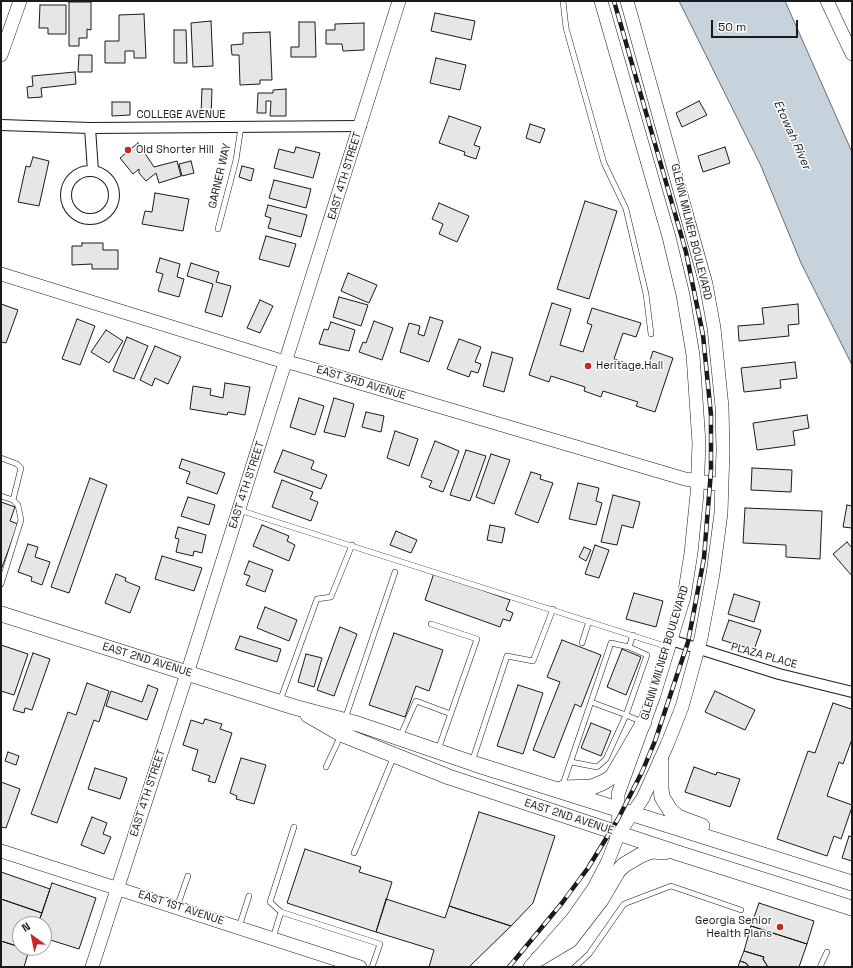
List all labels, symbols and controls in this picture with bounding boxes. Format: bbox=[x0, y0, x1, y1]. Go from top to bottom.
scale bar bbox=[713, 12, 800, 38]
text: 50 m bbox=[718, 19, 746, 35]
water label: Etowah River bbox=[770, 98, 814, 172]
street label: COLLEGE AVENUE bbox=[136, 108, 226, 122]
street label: EAST 4TH STREET bbox=[325, 131, 365, 221]
street label: GARNER WAY bbox=[206, 142, 234, 210]
place label: Old Shorter Hill bbox=[136, 143, 214, 157]
marker: Old Shorter Hill bbox=[123, 145, 133, 155]
street label: GLENN MILNER BOULEVARD bbox=[668, 163, 714, 301]
place label: Heritage Hall bbox=[596, 359, 663, 373]
marker: Heritage Hall bbox=[583, 361, 593, 371]
street label: EAST 3RD AVENUE bbox=[315, 363, 407, 403]
street label: EAST 4TH STREET bbox=[227, 440, 267, 530]
street label: GLENN MILNER BOULEVARD bbox=[638, 584, 692, 722]
street label: EAST 2ND AVENUE bbox=[101, 640, 193, 680]
street label: PLAZA PLACE bbox=[729, 640, 799, 672]
street label: EAST 4TH STREET bbox=[128, 748, 168, 838]
street label: EAST 2ND AVENUE bbox=[523, 796, 615, 838]
street label: EAST 1ST AVENUE bbox=[137, 888, 225, 928]
place label: Georgia Senior Health Plans bbox=[695, 914, 772, 940]
north arrow bbox=[12, 916, 52, 956]
text: N bbox=[19, 919, 33, 935]
marker: Georgia Senior Health Plans bbox=[775, 922, 785, 932]

